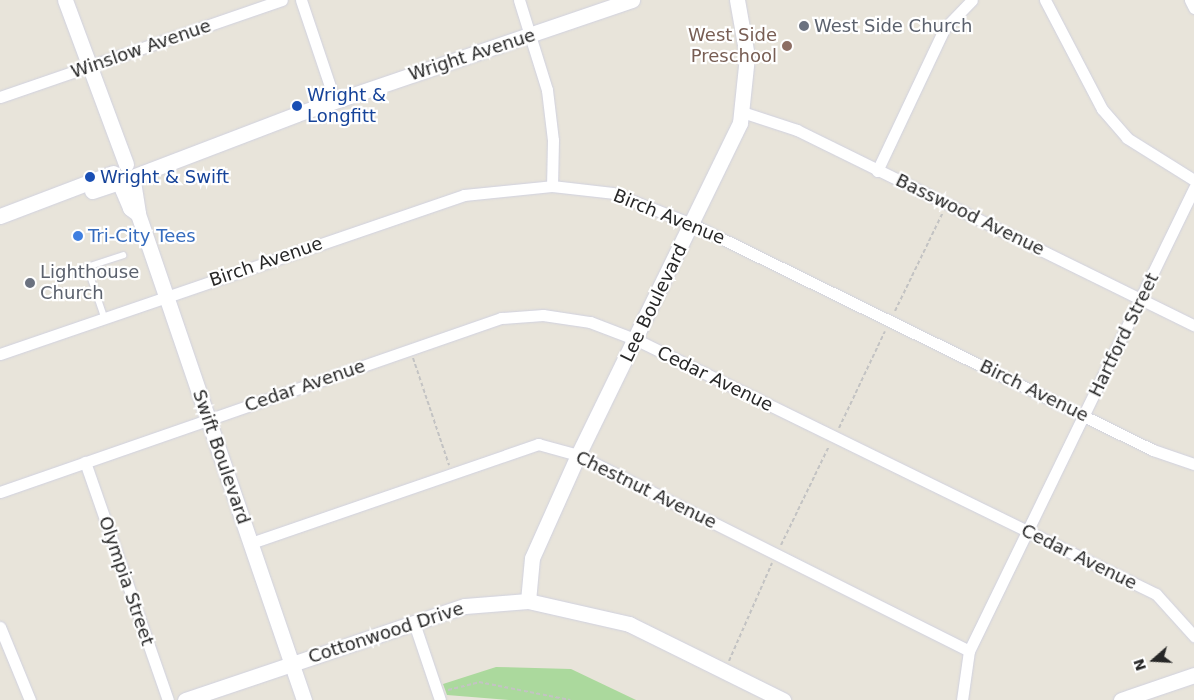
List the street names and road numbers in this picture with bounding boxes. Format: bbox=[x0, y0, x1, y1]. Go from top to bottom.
street label: Winslow Avenue bbox=[68, 15, 214, 83]
street label: Wright Avenue bbox=[406, 24, 538, 86]
street label: Basswood Avenue bbox=[892, 170, 1048, 260]
street label: Birch Avenue bbox=[610, 185, 728, 249]
street label: Birch Avenue bbox=[207, 233, 325, 291]
street label: Lee Boulevard bbox=[616, 240, 692, 366]
street label: Hartford Street bbox=[1085, 269, 1163, 401]
street label: Cedar Avenue bbox=[654, 342, 776, 416]
street label: Cedar Avenue bbox=[242, 355, 368, 417]
street label: Birch Avenue bbox=[976, 355, 1092, 427]
street label: Swift Boulevard bbox=[188, 387, 254, 527]
street label: Chestnut Avenue bbox=[572, 447, 720, 533]
street label: Olympia Street bbox=[94, 514, 158, 648]
street label: Cedar Avenue bbox=[1018, 520, 1140, 594]
street label: Cottonwood Drive bbox=[306, 598, 466, 668]

